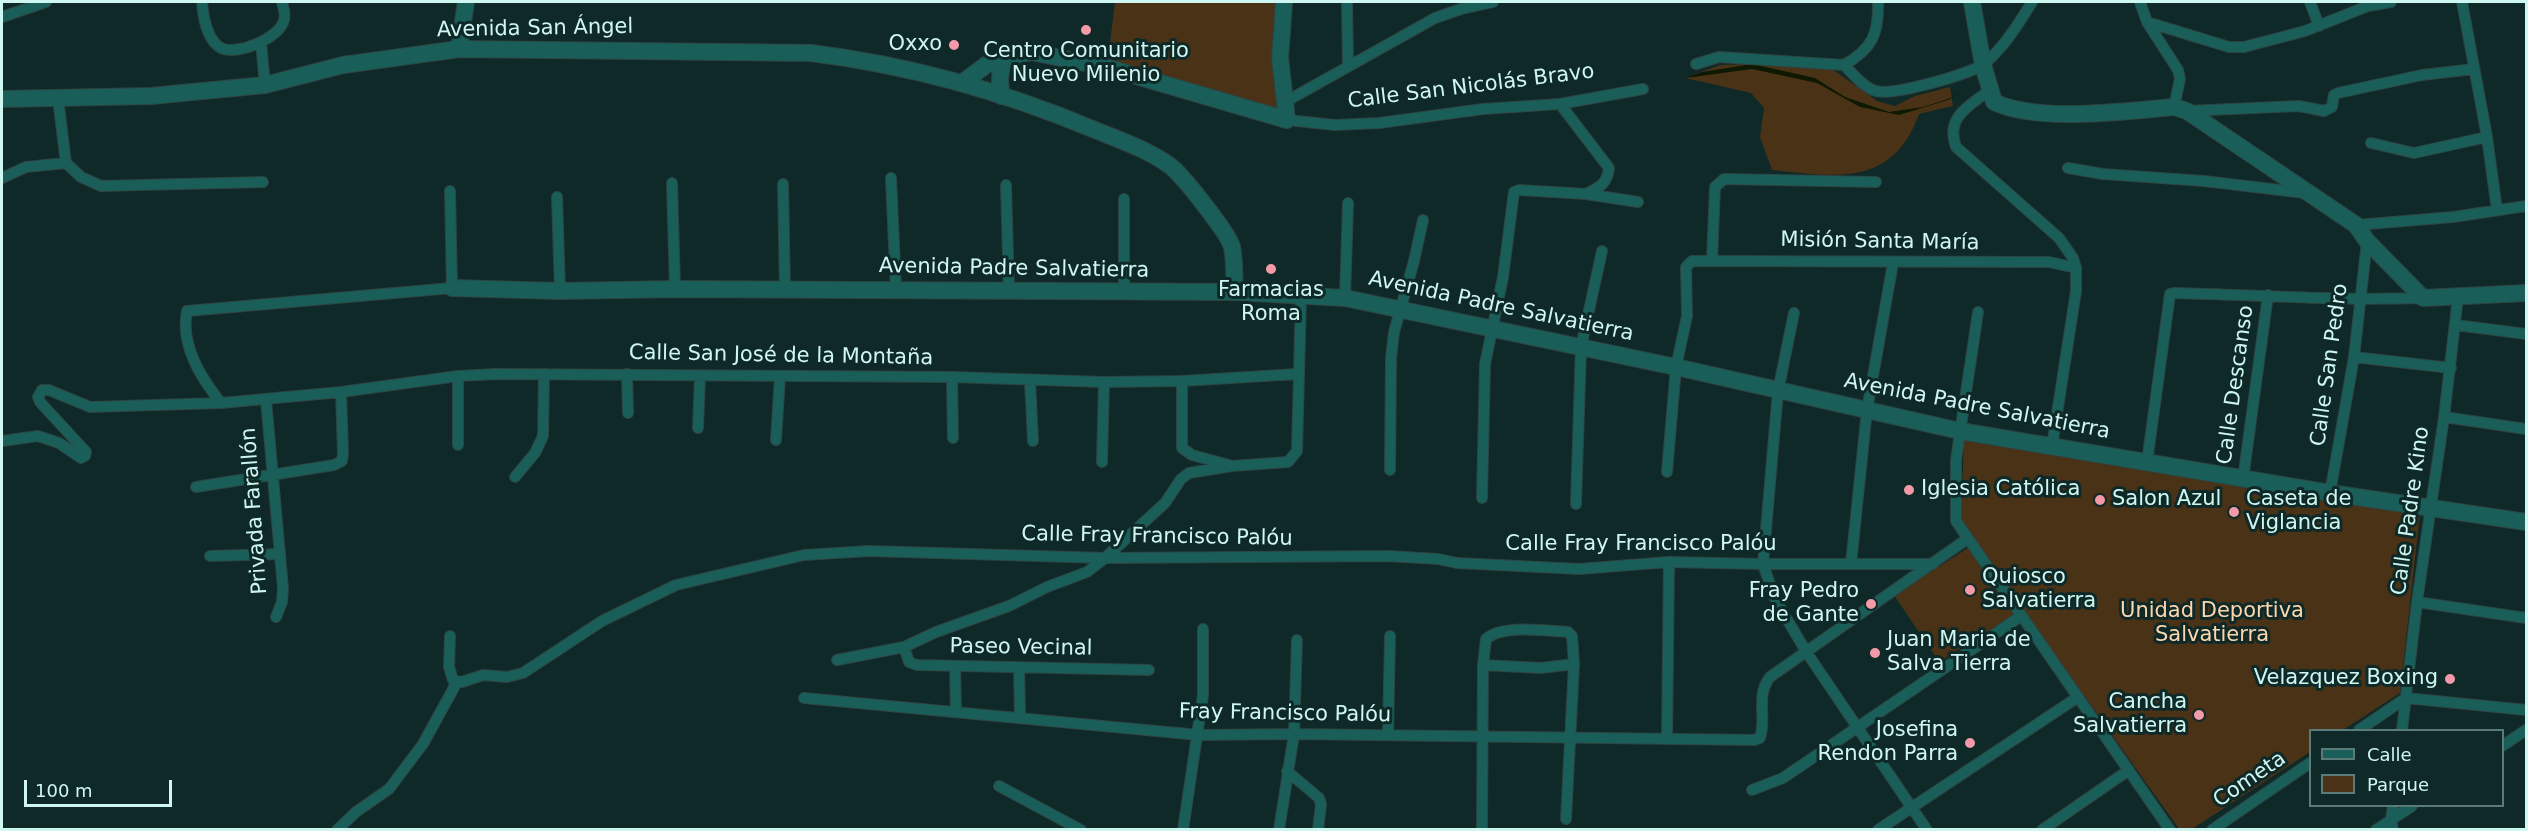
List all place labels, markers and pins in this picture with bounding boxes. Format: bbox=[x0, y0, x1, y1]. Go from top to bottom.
marker: Centro Comunitario Nuevo Milenio bbox=[1079, 23, 1093, 37]
place label: Oxxo bbox=[888, 32, 942, 58]
marker: Oxxo bbox=[947, 38, 961, 52]
place label: Centro Comunitario Nuevo Milenio bbox=[983, 39, 1189, 89]
marker: Farmacias Roma bbox=[1264, 262, 1278, 276]
place label: Farmacias Roma bbox=[1218, 278, 1324, 328]
place label: Iglesia Católica bbox=[1921, 477, 2080, 503]
marker: Iglesia Católica bbox=[1902, 483, 1916, 497]
place label: Salon Azul bbox=[2112, 487, 2221, 513]
place label: Caseta de Viglancia bbox=[2246, 487, 2351, 537]
marker: Salon Azul bbox=[2093, 493, 2107, 507]
marker: Caseta de Viglancia bbox=[2227, 505, 2241, 519]
place label: Quiosco Salvatierra bbox=[1982, 565, 2096, 615]
place label: Fray Pedro de Gante bbox=[1749, 579, 1859, 629]
marker: Quiosco Salvatierra bbox=[1963, 583, 1977, 597]
marker: Fray Pedro de Gante bbox=[1864, 597, 1878, 611]
place label: Juan Maria de Salva Tierra bbox=[1887, 628, 2031, 678]
marker: Juan Maria de Salva Tierra bbox=[1868, 646, 1882, 660]
place label: Velazquez Boxing bbox=[2254, 666, 2438, 692]
marker: Velazquez Boxing bbox=[2443, 672, 2457, 686]
place label: Cancha Salvatierra bbox=[2073, 690, 2187, 740]
marker: Cancha Salvatierra bbox=[2192, 708, 2206, 722]
place label: Josefina Rendon Parra bbox=[1818, 718, 1958, 768]
marker: Josefina Rendon Parra bbox=[1963, 736, 1977, 750]

